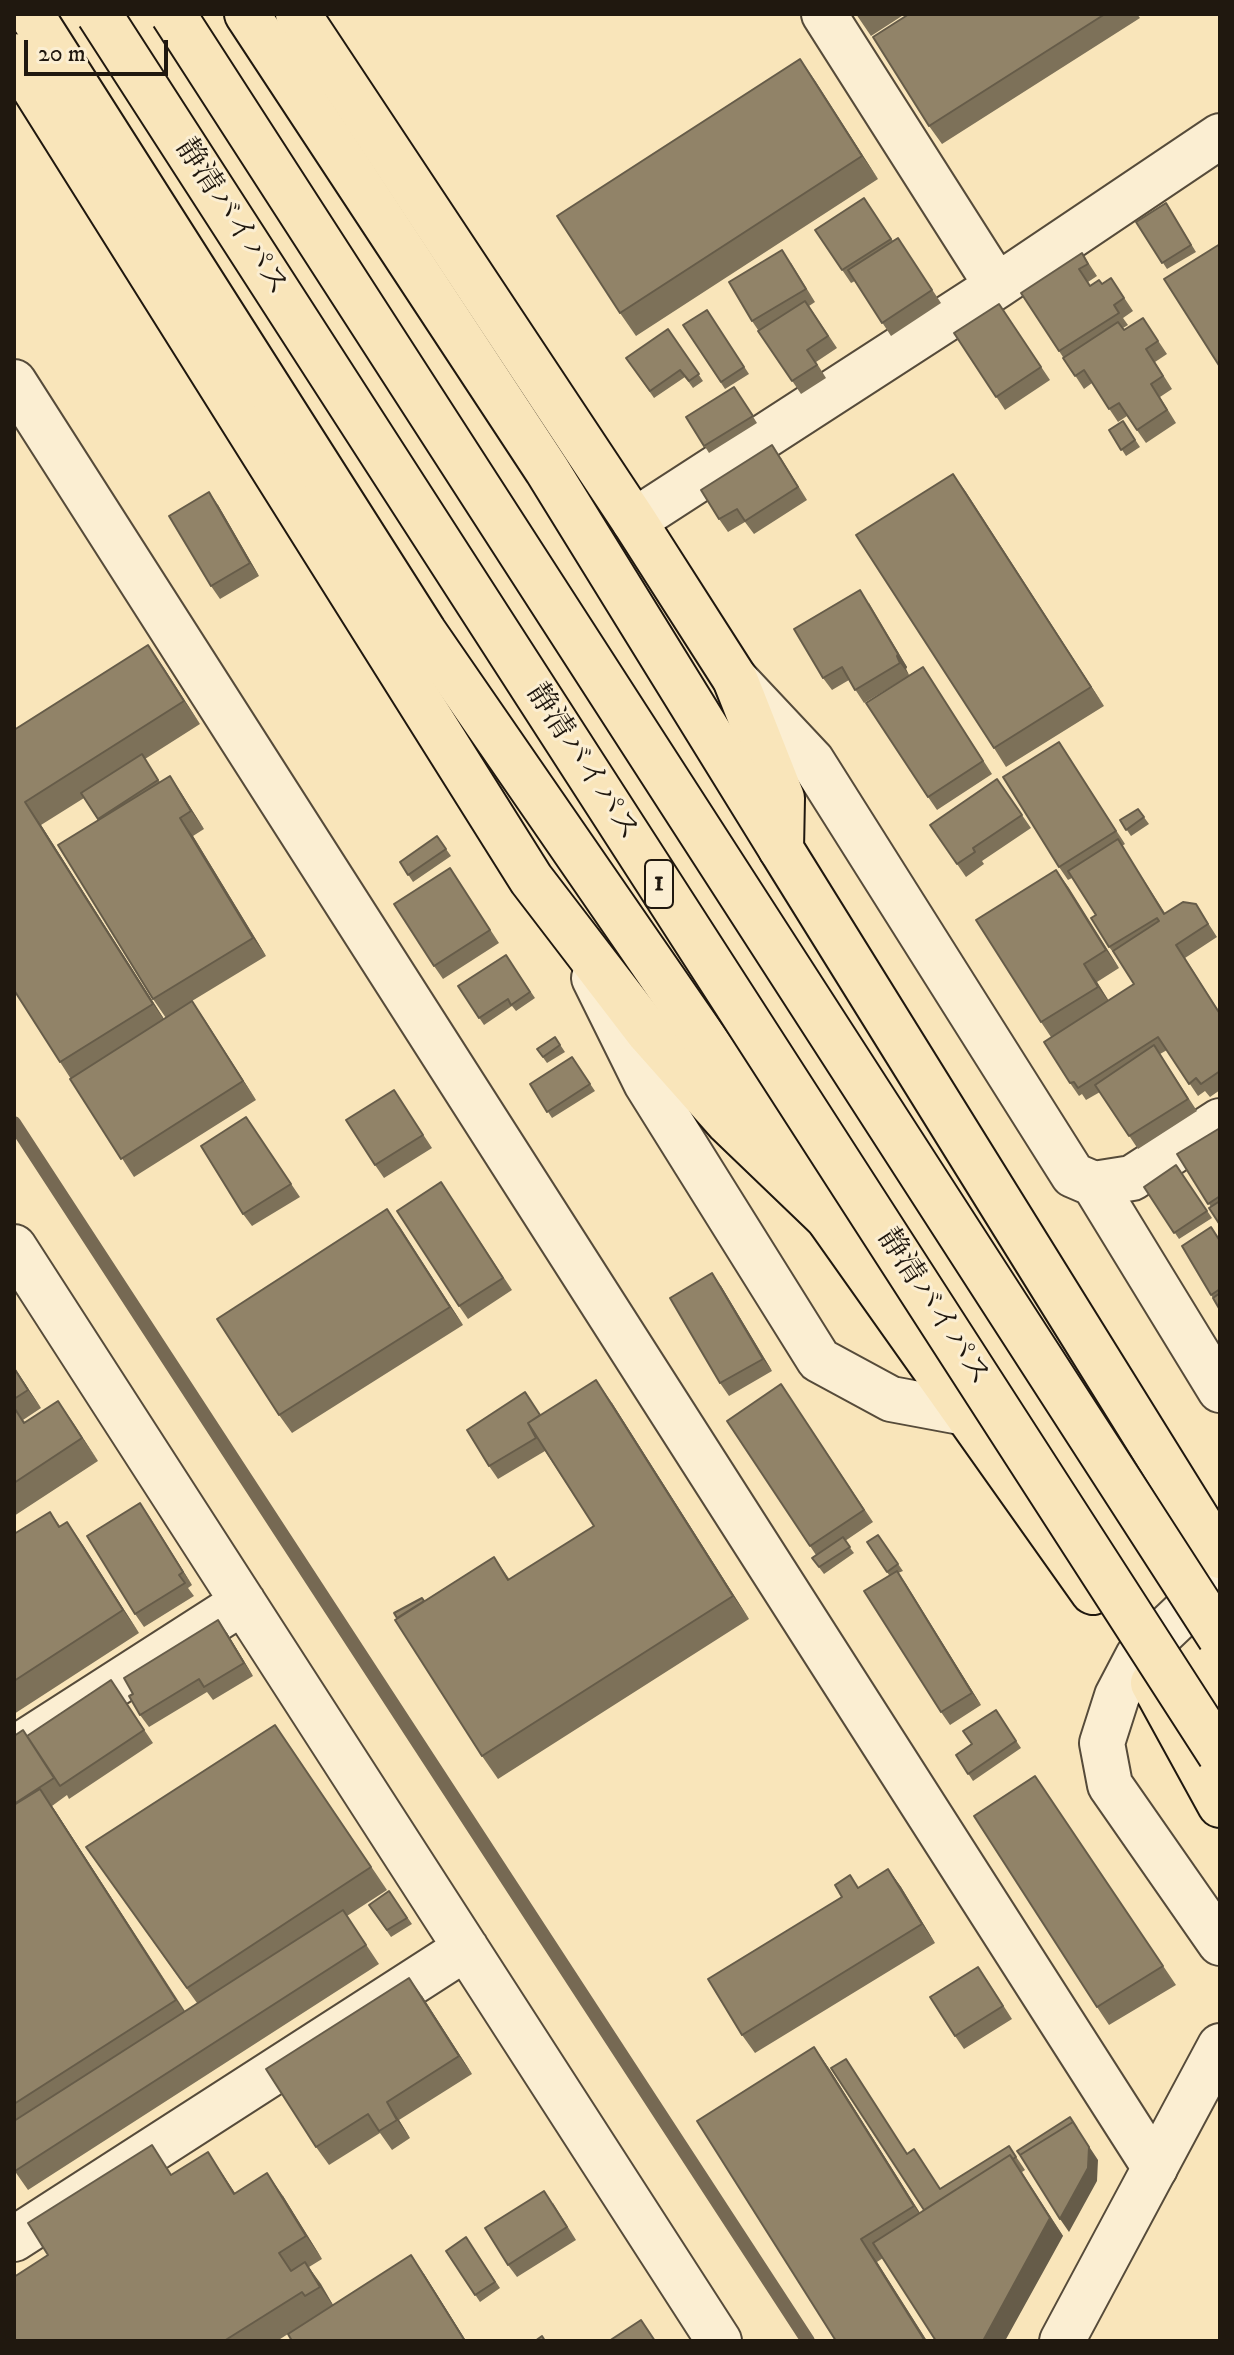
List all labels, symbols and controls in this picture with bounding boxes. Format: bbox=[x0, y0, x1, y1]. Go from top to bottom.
scale bar bbox=[28, 24, 172, 74]
text: 20 m bbox=[38, 39, 86, 69]
street label: 静清バイパス bbox=[166, 133, 294, 303]
street label: 静清バイパス bbox=[517, 678, 645, 848]
road number: 1 bbox=[645, 860, 673, 908]
street label: 静清バイパス bbox=[868, 1223, 996, 1393]

